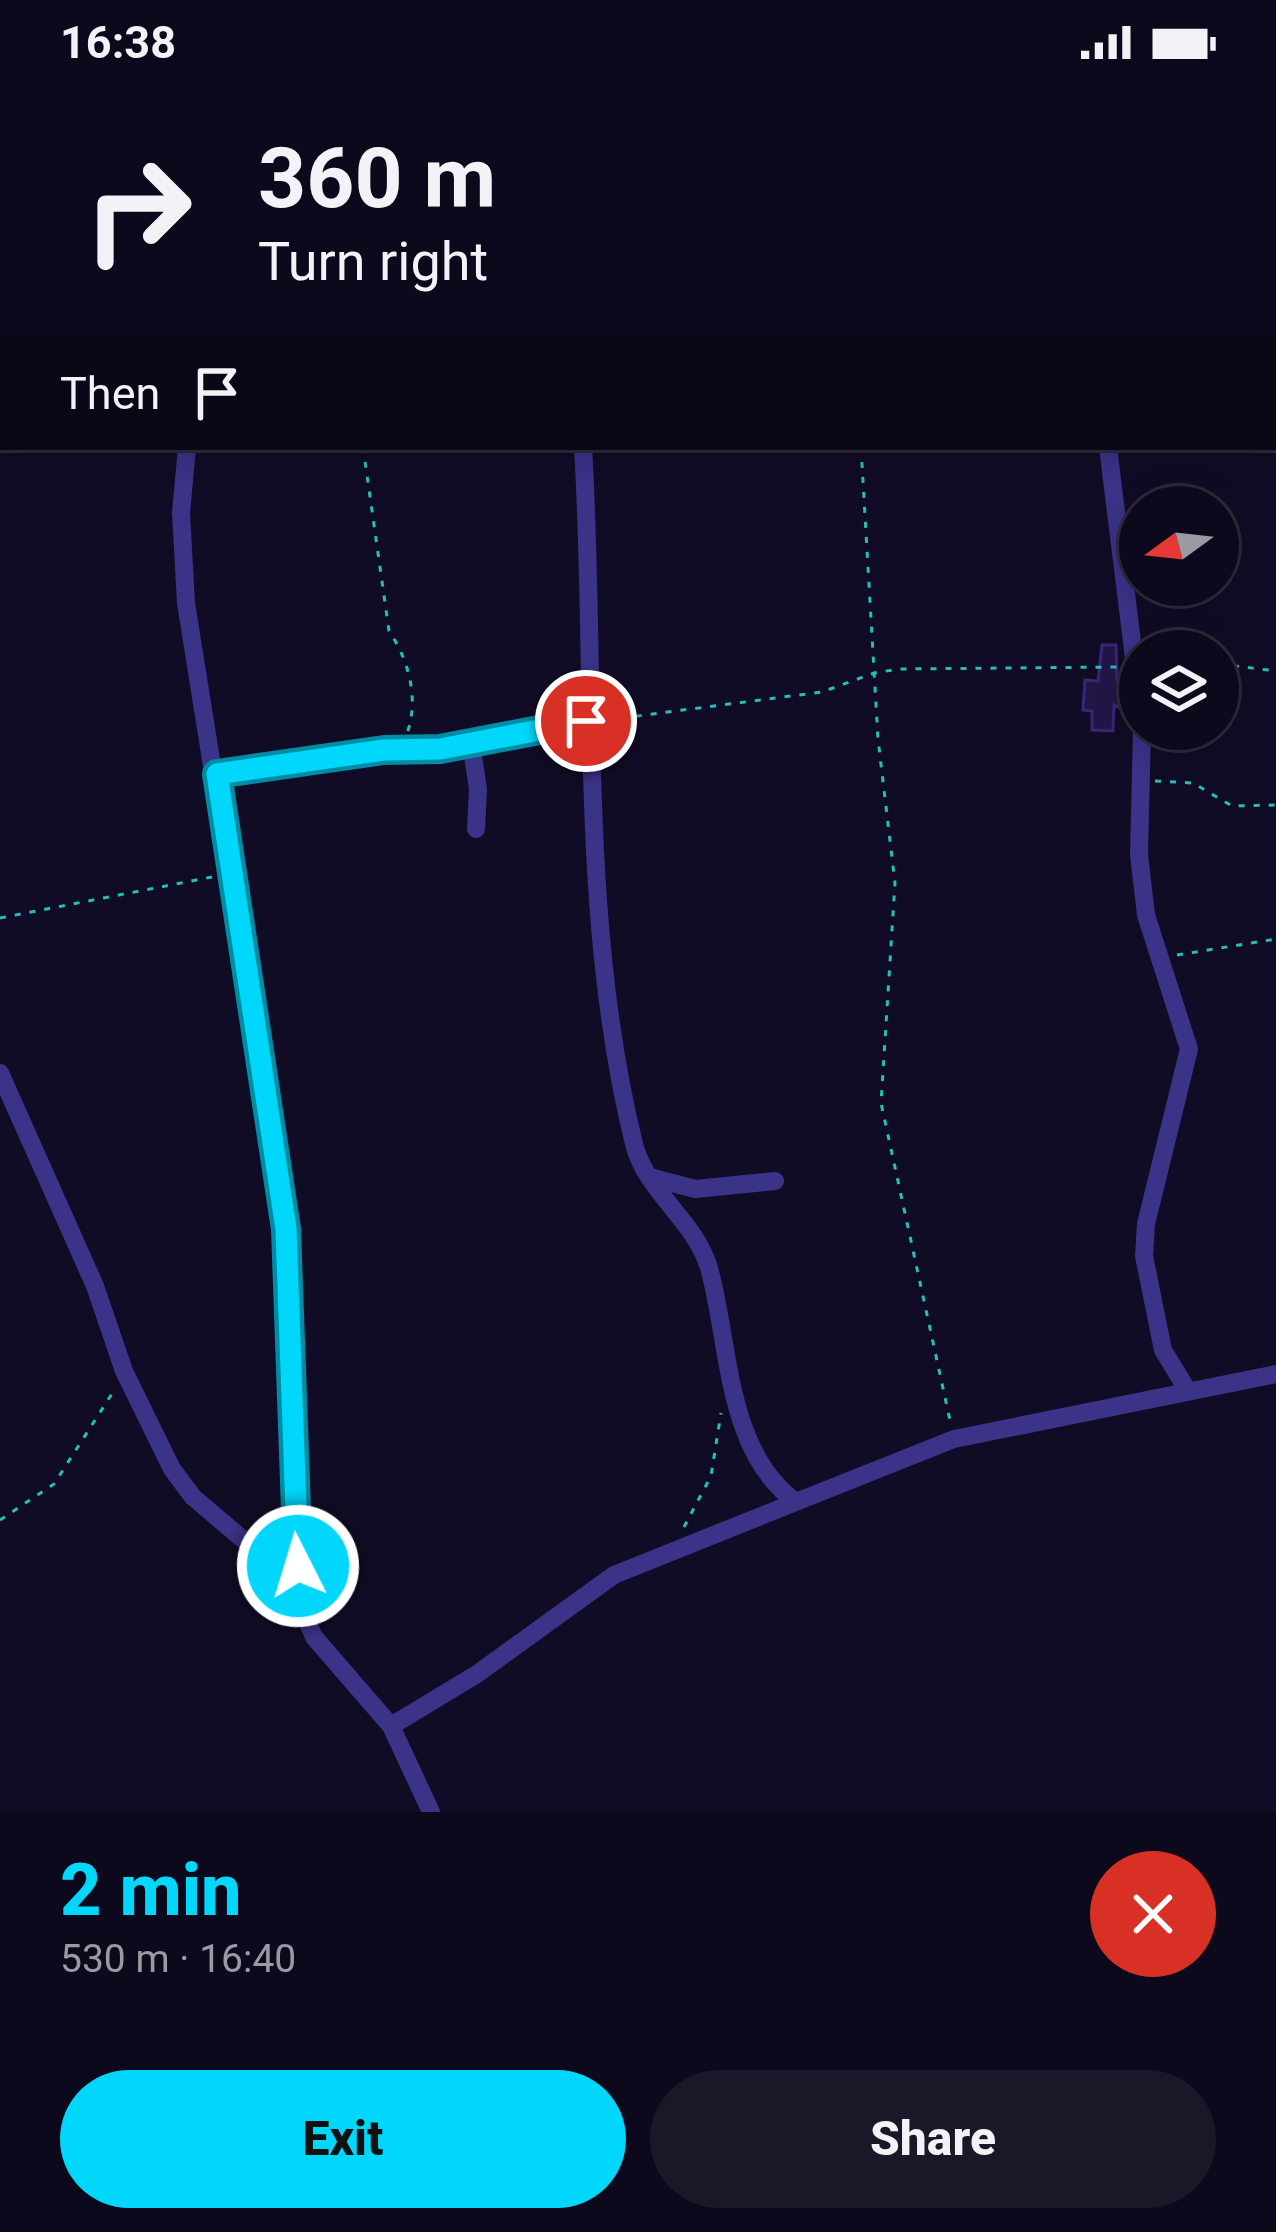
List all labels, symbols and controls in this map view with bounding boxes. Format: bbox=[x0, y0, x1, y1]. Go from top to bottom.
text: 16:38 bbox=[60, 16, 176, 69]
text: 360 m bbox=[258, 129, 496, 228]
icon: right bbox=[60, 132, 216, 288]
text: Turn right bbox=[258, 230, 488, 293]
icon: arrive bbox=[184, 360, 250, 426]
text: Then bbox=[60, 367, 160, 420]
north arrow bbox=[1119, 486, 1239, 606]
map controls bbox=[1119, 486, 1239, 750]
button: layers bbox=[1119, 630, 1239, 750]
pin bbox=[535, 670, 637, 772]
icon: arrive bbox=[553, 688, 619, 754]
position arrow bbox=[235, 1503, 361, 1629]
text: 2 min bbox=[60, 1848, 242, 1933]
button: close bbox=[1090, 1851, 1216, 1977]
text: 530 m · 16:40 bbox=[60, 1936, 296, 1982]
button: Exit bbox=[60, 2070, 626, 2208]
button: Share bbox=[650, 2070, 1216, 2208]

